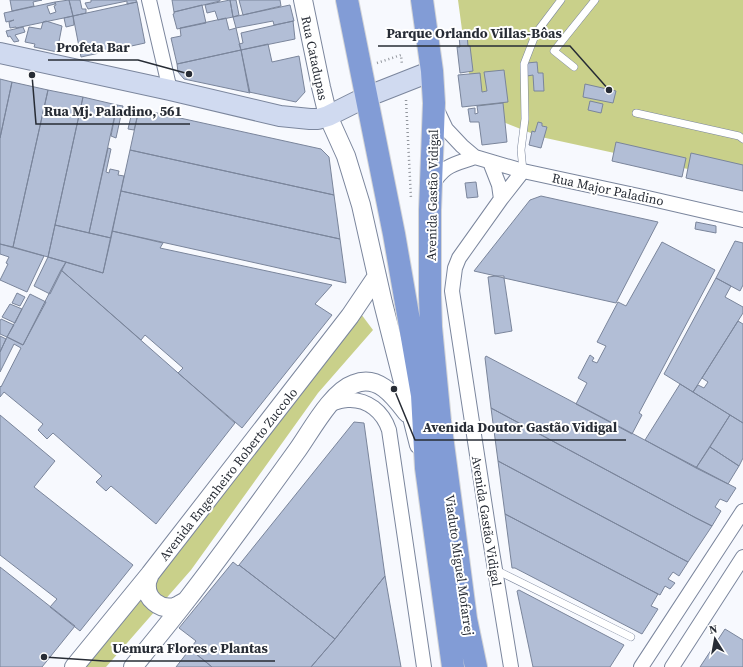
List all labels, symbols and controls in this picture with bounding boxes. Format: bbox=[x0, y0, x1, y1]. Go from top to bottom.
street label: Rua Catadupas bbox=[297, 14, 332, 102]
callout: Parque Orlando Villas-Bôas bbox=[378, 20, 570, 46]
text: Parque Orlando Villas-Bôas bbox=[386, 23, 562, 43]
callout: Profeta Bar bbox=[48, 34, 138, 60]
text: Profeta Bar bbox=[56, 37, 130, 57]
callout: Rua Mj. Paladino, 561 bbox=[36, 98, 190, 124]
text: Rua Mj. Paladino, 561 bbox=[44, 101, 182, 121]
street label: Avenida Gastão Vidigal bbox=[423, 129, 442, 261]
street label: Rua Major Paladino bbox=[550, 169, 665, 210]
street label: Avenida Engenheiro Roberto Zuccolo bbox=[156, 384, 301, 564]
callout: Avenida Doutor Gastão Vidigal bbox=[415, 414, 626, 440]
text: Avenida Doutor Gastão Vidigal bbox=[423, 417, 618, 437]
street label: Avenida Gastão Vidigal bbox=[468, 455, 505, 588]
street label: Viaduto Miguel Mofarrej bbox=[441, 494, 478, 637]
north arrow bbox=[695, 619, 735, 659]
text: N bbox=[708, 622, 719, 638]
callout: Uemura Flores e Plantas bbox=[104, 635, 275, 661]
text: Uemura Flores e Plantas bbox=[112, 638, 268, 658]

